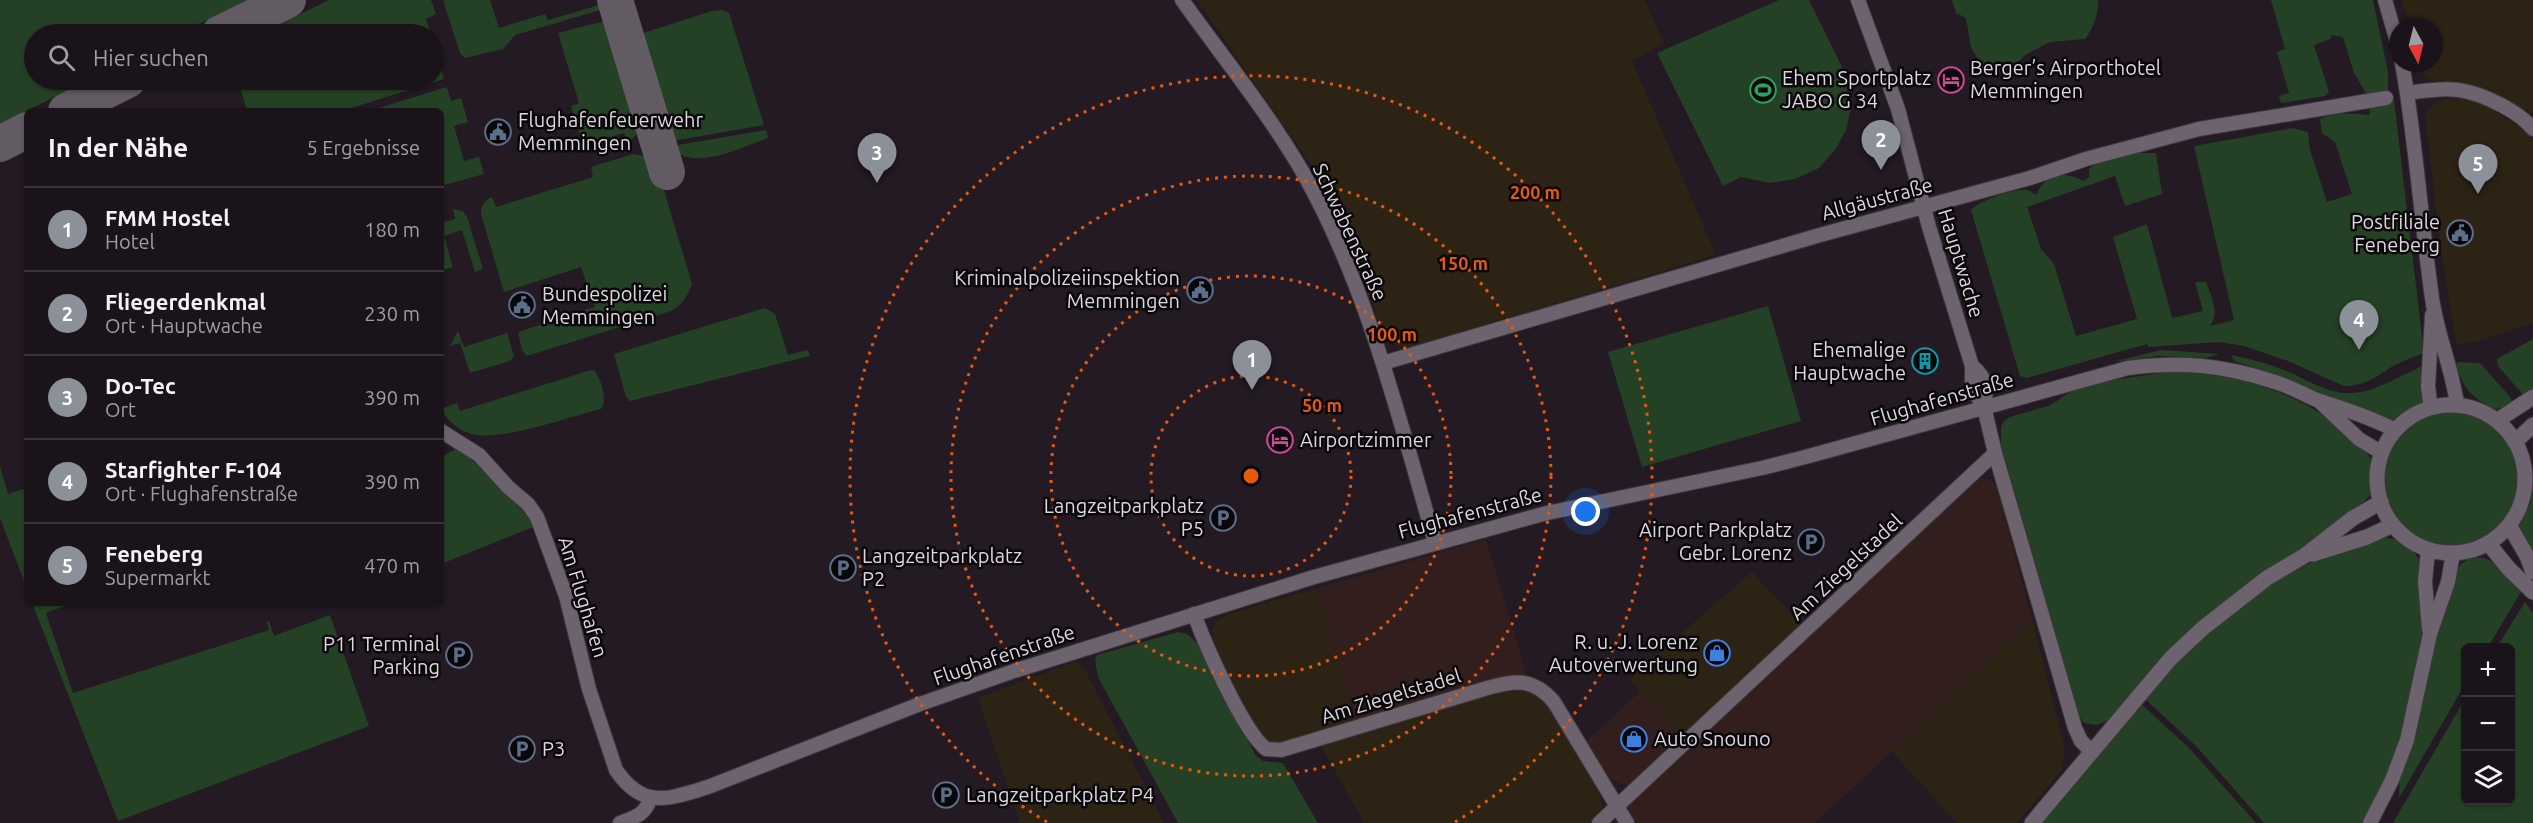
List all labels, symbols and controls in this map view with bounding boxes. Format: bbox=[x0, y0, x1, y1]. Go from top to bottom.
north arrow bbox=[2389, 18, 2443, 72]
search box bbox=[24, 24, 444, 90]
icon: search bbox=[45, 41, 78, 74]
text: Hier suchen bbox=[93, 45, 209, 70]
place label: Berger’s Airporthotel Memmingen bbox=[1970, 56, 2161, 102]
hotel icon: Berger’s Airporthotel Memmingen bbox=[1936, 65, 1966, 95]
place label: Ehem Sportplatz JABO G 34 bbox=[1782, 66, 1931, 112]
sports icon: Ehem Sportplatz JABO G 34 bbox=[1748, 75, 1778, 105]
place label: Flughafenfeuerwehr Memmingen bbox=[518, 108, 703, 154]
public building icon: Flughafenfeuerwehr Memmingen bbox=[483, 117, 513, 147]
pin: 2 bbox=[1862, 120, 1900, 170]
text: In der Nähe bbox=[48, 133, 188, 162]
pin: 3 bbox=[858, 134, 896, 183]
text: 5 Ergebnisse bbox=[306, 136, 420, 159]
pin: 5 bbox=[2458, 144, 2498, 194]
street label: Schwabenstraße bbox=[1309, 160, 1392, 304]
street label: Allgäustraße bbox=[1819, 173, 1935, 224]
text: 200 m bbox=[1510, 182, 1560, 202]
text: FMM Hostel bbox=[105, 205, 230, 230]
street label: Hauptwache bbox=[1934, 206, 1989, 320]
place label: Postfiliale Feneberg bbox=[2351, 210, 2440, 256]
text: 1 bbox=[62, 218, 73, 241]
text: 180 m bbox=[364, 218, 420, 241]
public building icon: Postfiliale Feneberg bbox=[2445, 218, 2475, 248]
text: Hotel bbox=[105, 230, 155, 253]
text: 150 m bbox=[1438, 253, 1488, 273]
place label: Kriminalpolizeiinspektion Memmingen bbox=[954, 266, 1180, 312]
public building icon: Kriminalpolizeiinspektion Memmingen bbox=[1185, 275, 1215, 305]
place label: Bundespolizei Memmingen bbox=[542, 282, 667, 328]
text: Fliegerdenkmal bbox=[105, 289, 266, 314]
public building icon: Bundespolizei Memmingen bbox=[507, 290, 537, 320]
pin: 4 bbox=[2340, 300, 2378, 350]
text: 2 bbox=[62, 302, 73, 325]
text: 230 m bbox=[364, 302, 420, 325]
text: Ort · Hauptwache bbox=[105, 314, 263, 337]
text: 100 m bbox=[1367, 324, 1417, 344]
place label: Ehemalige Hauptwache bbox=[1793, 338, 1906, 384]
pin: 1 bbox=[1232, 340, 1272, 390]
building icon: Ehemalige Hauptwache bbox=[1910, 346, 1940, 376]
street label: Flughafenstraße bbox=[1868, 367, 2016, 430]
text: Do-Tec bbox=[105, 373, 176, 398]
text: 3 bbox=[62, 386, 73, 409]
text: 390 m bbox=[364, 386, 420, 409]
text: 50 m bbox=[1302, 395, 1342, 415]
text: Ort bbox=[105, 398, 136, 421]
hotel icon: Airportzimmer bbox=[1265, 425, 1295, 455]
place label: Airportzimmer bbox=[1300, 428, 1432, 451]
text: Starfighter F-104 bbox=[105, 457, 282, 482]
centre of rings bbox=[1241, 466, 1261, 486]
text: 4 bbox=[62, 470, 73, 493]
text: 390 m bbox=[364, 470, 420, 493]
text: Ort · Flughafenstraße bbox=[105, 482, 298, 505]
street label: Flughafenstraße bbox=[1395, 482, 1544, 543]
place label: Langzeitparkplatz P5 bbox=[1044, 494, 1204, 540]
your location bbox=[1571, 497, 1600, 526]
parking icon: Langzeitparkplatz P5 bbox=[1208, 503, 1238, 533]
street label: Am Ziegelstadel bbox=[1785, 509, 1906, 624]
place label: Airport Parkplatz Gebr. Lorenz bbox=[1639, 518, 1792, 564]
parking icon: Airport Parkplatz Gebr. Lorenz bbox=[1796, 527, 1826, 557]
street label: Am Flughafen bbox=[554, 534, 613, 660]
text: Feneberg bbox=[105, 541, 203, 566]
place label: Langzeitparkplatz P2 bbox=[862, 544, 1022, 590]
parking icon: Langzeitparkplatz P2 bbox=[828, 553, 858, 583]
text: 5 bbox=[62, 554, 73, 577]
text: 470 m bbox=[364, 554, 420, 577]
text: Supermarkt bbox=[105, 566, 210, 589]
street label: Flughafenstraße bbox=[930, 620, 1078, 689]
place label: R. u. J. Lorenz Autoverwertung bbox=[1549, 630, 1698, 676]
place label: P11 Terminal Parking bbox=[323, 632, 440, 678]
shop icon: R. u. J. Lorenz Autoverwertung bbox=[1702, 638, 1732, 668]
parking icon: P11 Terminal Parking bbox=[444, 640, 474, 670]
map controls bbox=[2461, 643, 2515, 805]
button: + bbox=[2461, 643, 2515, 697]
street label: Am Ziegelstadel bbox=[1318, 663, 1463, 728]
button: − bbox=[2461, 697, 2515, 751]
shop icon: Auto Snouno bbox=[1619, 724, 1649, 754]
place label: Auto Snouno bbox=[1654, 727, 1771, 750]
parking icon: P3 bbox=[507, 734, 537, 764]
place label: P3 bbox=[542, 737, 565, 760]
button: layers bbox=[2461, 751, 2515, 805]
parking icon: Langzeitparkplatz P4 bbox=[931, 780, 961, 810]
place label: Langzeitparkplatz P4 bbox=[966, 783, 1154, 806]

